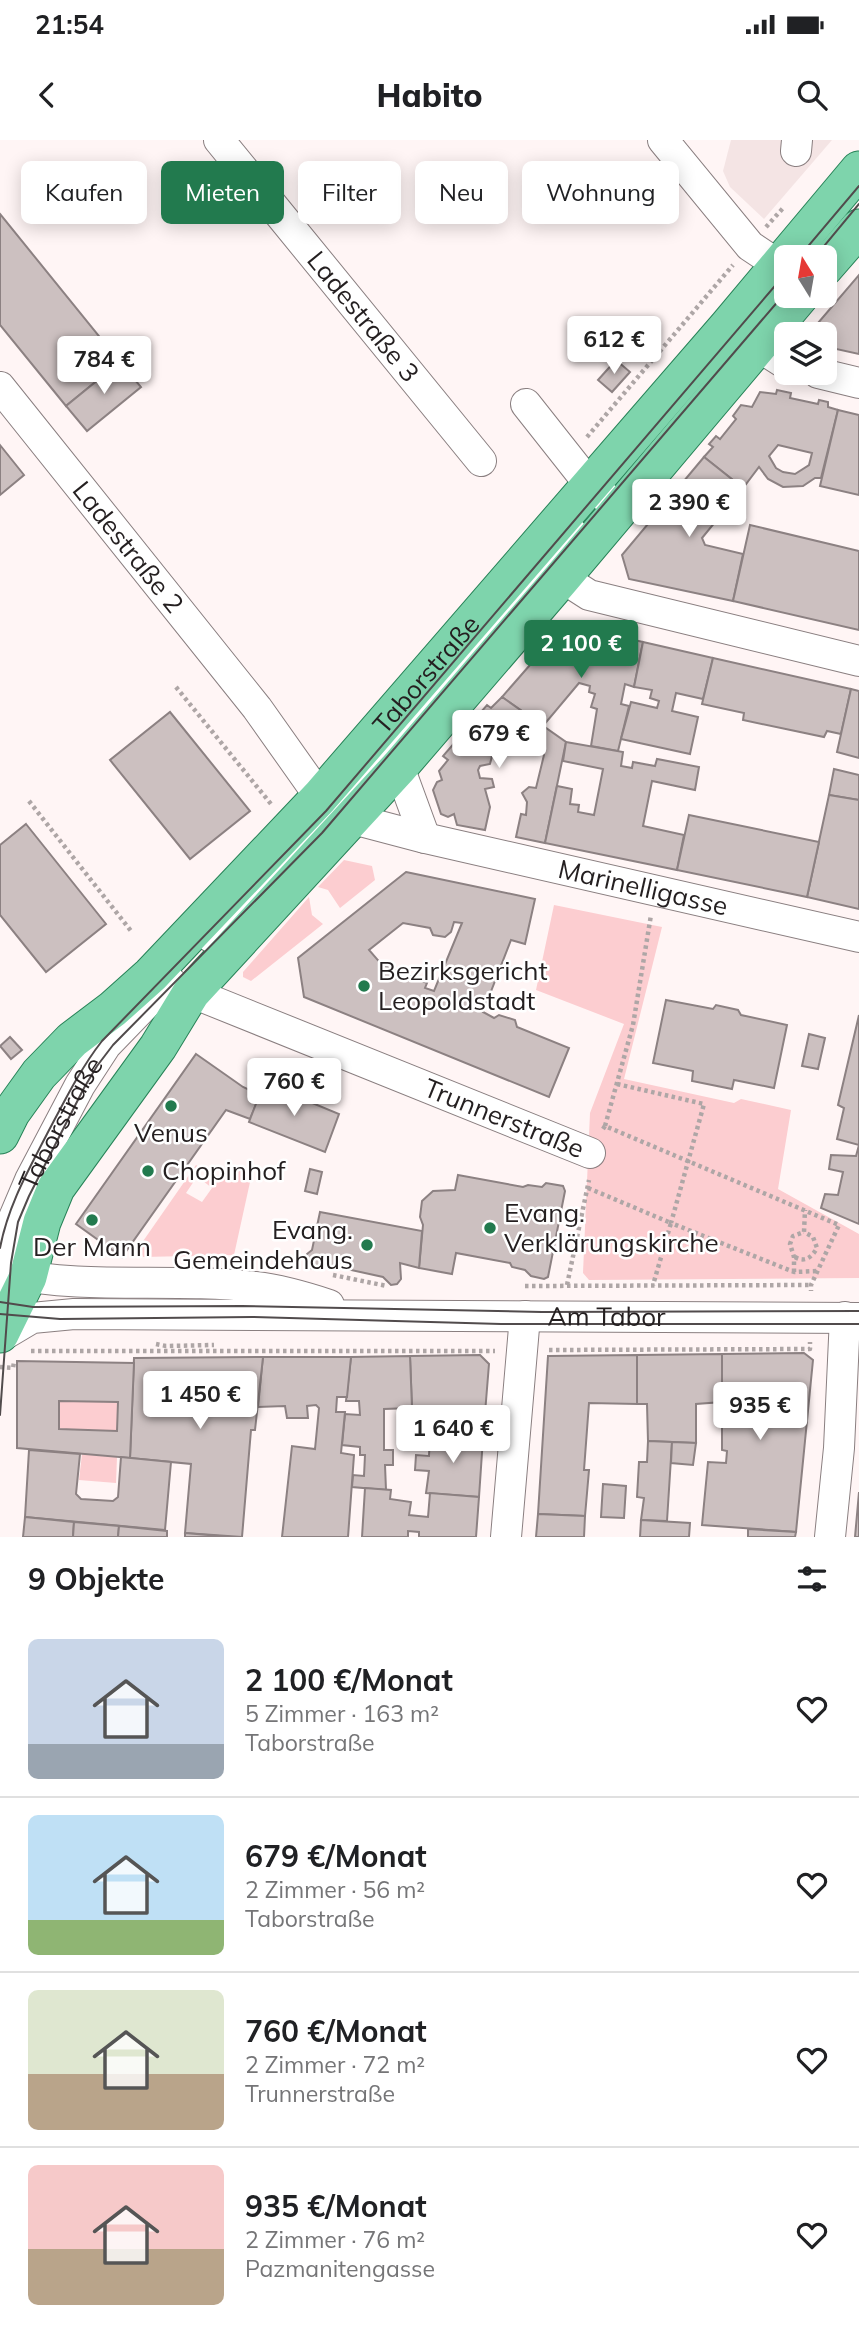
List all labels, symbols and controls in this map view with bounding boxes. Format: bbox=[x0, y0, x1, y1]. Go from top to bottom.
text: 21:54 bbox=[35, 8, 104, 41]
text: Habito bbox=[377, 75, 482, 115]
icon: back bbox=[28, 76, 66, 114]
icon: search bbox=[793, 76, 831, 114]
chip: Kaufen bbox=[21, 161, 147, 224]
chip: Mieten bbox=[161, 161, 284, 224]
chip: Filter bbox=[298, 161, 401, 224]
chip: Neu bbox=[415, 161, 508, 224]
chip: Wohnung bbox=[522, 161, 679, 224]
street label: Ladestraße 3 bbox=[300, 244, 427, 388]
north arrow bbox=[774, 245, 836, 308]
map controls bbox=[774, 245, 837, 385]
pin: 612 € bbox=[565, 316, 663, 376]
button: layers bbox=[774, 322, 837, 385]
text: 612 € bbox=[583, 324, 645, 353]
pin: 784 € bbox=[55, 336, 153, 396]
text: 784 € bbox=[73, 344, 135, 373]
street label: Ladestraße 2 bbox=[66, 474, 191, 619]
pin: 2 390 € bbox=[624, 480, 754, 539]
text: 2 390 € bbox=[648, 487, 730, 516]
street label: Taborstraße bbox=[365, 608, 486, 740]
pin: 2 100 € bbox=[516, 620, 646, 680]
text: 2 100 € bbox=[540, 628, 622, 657]
pin: 679 € bbox=[450, 710, 548, 770]
text: 679 € bbox=[468, 718, 530, 747]
street label: Marinelligasse bbox=[555, 852, 731, 923]
place label: Bezirksgericht Leopoldstadt bbox=[378, 954, 548, 1017]
marker: Bezirksgericht Leopoldstadt bbox=[356, 978, 372, 994]
street label: Taborstraße bbox=[11, 1050, 110, 1194]
pin: 760 € bbox=[245, 1058, 343, 1118]
text: 760 € bbox=[263, 1066, 325, 1095]
street label: Trunnerstraße bbox=[419, 1071, 589, 1165]
marker: Venus bbox=[163, 1098, 179, 1114]
place label: Venus bbox=[134, 1116, 208, 1149]
place label: Chopinhof bbox=[162, 1154, 287, 1187]
marker: Chopinhof bbox=[140, 1163, 156, 1179]
place label: Evang. Verklärungskirche bbox=[504, 1196, 719, 1259]
marker: Der Mann bbox=[84, 1212, 100, 1228]
place label: Evang. Gemeindehaus bbox=[173, 1213, 353, 1276]
marker: Evang. Verklärungskirche bbox=[482, 1220, 498, 1236]
place label: Der Mann bbox=[33, 1230, 151, 1263]
marker: Evang. Gemeindehaus bbox=[359, 1237, 375, 1253]
street label: Am Tabor bbox=[548, 1299, 666, 1333]
pin: 1 450 € bbox=[135, 1372, 265, 1431]
text: 1 450 € bbox=[159, 1379, 241, 1408]
pin: 935 € bbox=[711, 1382, 809, 1442]
text: 935 € bbox=[729, 1390, 791, 1419]
pin: 1 640 € bbox=[388, 1406, 518, 1465]
text: 1 640 € bbox=[412, 1413, 494, 1442]
text: 9 Objekte bbox=[28, 1560, 164, 1598]
icon: filters bbox=[793, 1560, 831, 1598]
text: 2 100 €/Monat bbox=[245, 1661, 453, 1699]
icon: home bbox=[84, 1667, 168, 1751]
icon: heart bbox=[793, 1690, 831, 1728]
text: 5 Zimmer · 163 m² bbox=[245, 1699, 439, 1728]
text: Taborstraße bbox=[245, 1728, 375, 1757]
text: 679 €/Monat bbox=[245, 1837, 427, 1875]
icon: home bbox=[84, 1843, 168, 1927]
icon: heart bbox=[793, 1866, 831, 1904]
text: 2 Zimmer · 56 m² bbox=[245, 1875, 425, 1904]
text: Taborstraße bbox=[245, 1904, 375, 1933]
text: 760 €/Monat bbox=[245, 2012, 427, 2050]
icon: home bbox=[84, 2018, 168, 2102]
icon: heart bbox=[793, 2041, 831, 2079]
text: 2 Zimmer · 72 m² bbox=[245, 2050, 425, 2079]
text: Trunnerstraße bbox=[245, 2079, 395, 2108]
text: 935 €/Monat bbox=[245, 2187, 427, 2225]
icon: home bbox=[84, 2193, 168, 2277]
icon: heart bbox=[793, 2216, 831, 2254]
text: 2 Zimmer · 76 m² bbox=[245, 2225, 425, 2254]
text: Pazmanitengasse bbox=[245, 2254, 435, 2283]

